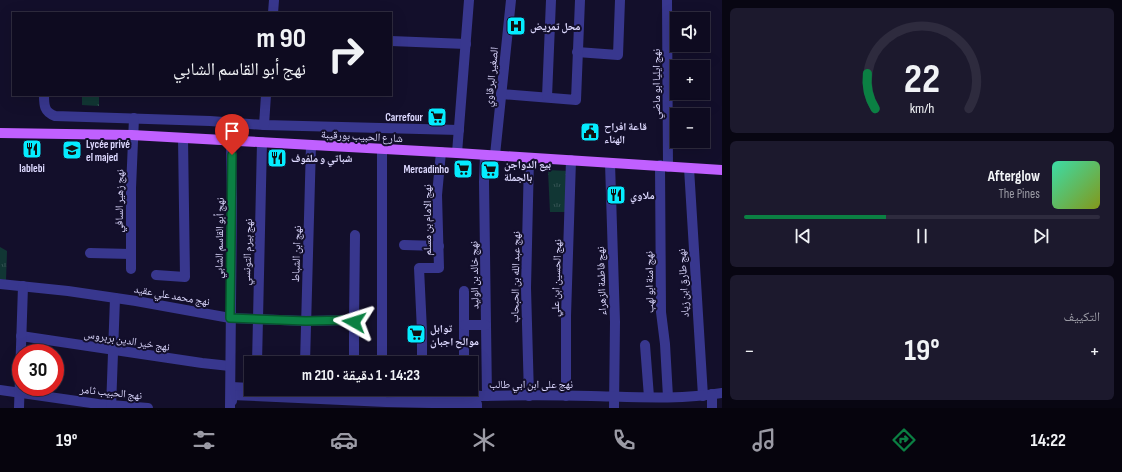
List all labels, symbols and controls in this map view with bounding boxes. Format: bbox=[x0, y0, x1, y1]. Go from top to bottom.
map controls bbox=[670, 12, 710, 148]
button: sound bbox=[670, 12, 710, 52]
hospital icon: محل تمريض bbox=[505, 15, 527, 37]
place label: محل تمريض bbox=[530, 20, 580, 34]
text: 90 m bbox=[256, 22, 306, 55]
icon: right bbox=[320, 28, 372, 80]
street label: الصغير البرقاوي bbox=[482, 46, 503, 108]
street label: نهج ايليا ابو ماضي bbox=[650, 49, 665, 119]
text: 22 bbox=[904, 54, 940, 103]
text: نهج أبو القاسم الشابي bbox=[173, 59, 306, 80]
button: + bbox=[670, 60, 710, 100]
text: km/h bbox=[910, 99, 934, 116]
supermarket icon: Carrefour bbox=[426, 106, 448, 128]
button: − bbox=[670, 108, 710, 148]
place label: Carrefour bbox=[385, 111, 424, 124]
pin bbox=[215, 114, 249, 155]
icon: arrive bbox=[221, 120, 243, 142]
place label: قاعة افراح الهناء bbox=[604, 120, 647, 146]
public building icon: قاعة افراح الهناء bbox=[579, 121, 601, 143]
street label: شارع الحبيب بورقيبة bbox=[321, 128, 403, 145]
restaurant icon: lablebi bbox=[21, 138, 43, 160]
place label: Lycée privé el majed bbox=[86, 138, 130, 164]
school or university icon: Lycée privé el majed bbox=[61, 139, 83, 161]
restaurant icon: شباتي و ملفوف bbox=[266, 147, 288, 169]
place label: شباتي و ملفوف bbox=[291, 152, 353, 167]
supermarket icon: Mercadinho bbox=[452, 158, 474, 180]
place label: بيع الدواجن بالجملة bbox=[504, 158, 551, 184]
supermarket icon: بيع الدواجن بالجملة bbox=[479, 159, 501, 181]
place label: lablebi bbox=[19, 162, 45, 175]
place label: Mercadinho bbox=[403, 163, 449, 176]
text: Afterglow bbox=[988, 167, 1040, 186]
street label: نهج زهير السافي bbox=[112, 169, 128, 233]
street label: نهج الامام بن مسلم bbox=[421, 184, 435, 256]
restaurant icon: ملاوي bbox=[605, 184, 627, 206]
text: The Pines bbox=[999, 186, 1040, 202]
place label: ملاوي bbox=[630, 189, 655, 204]
street label: نهج أبو القاسم الشابي bbox=[211, 197, 229, 279]
street label: نهج بيرم التونسي bbox=[240, 218, 257, 286]
street label: نهج ابن الشباط bbox=[289, 225, 304, 283]
icon: previous bbox=[792, 225, 814, 247]
icon: pause bbox=[911, 225, 933, 247]
icon: next bbox=[1030, 225, 1052, 247]
street label: نهج عبد الله بن الحبحاب bbox=[508, 231, 523, 323]
street label: نهج الحسين ابن علي bbox=[549, 239, 566, 317]
street label: نهج خالد بن الوليد bbox=[467, 241, 482, 309]
street label: نهج فاطمة الزهراء bbox=[594, 246, 609, 316]
street label: نهج طارق ابن زياد bbox=[675, 248, 692, 318]
street label: نهج امنة ابو لهب bbox=[642, 251, 657, 313]
street label: نهج محمد علي عقيد bbox=[133, 282, 211, 310]
position arrow bbox=[333, 301, 375, 343]
text: التكييف bbox=[1064, 309, 1100, 325]
place label: توابل موالح اجبان bbox=[430, 322, 479, 349]
supermarket icon: توابل موالح اجبان bbox=[405, 323, 427, 345]
street label: نهج خير الدين بربروس bbox=[83, 327, 171, 354]
text: 19° bbox=[904, 333, 940, 369]
text: − bbox=[744, 338, 755, 365]
text: + bbox=[1089, 338, 1100, 365]
speed limit sign: 30 bbox=[12, 344, 64, 396]
text: 14:23 · 1 دقيقة · 210 m bbox=[302, 366, 420, 385]
street label: نهج على ابن ابي طالب bbox=[489, 378, 573, 393]
street label: نهج الحبيب ثامر bbox=[78, 383, 143, 402]
icon: filters bbox=[190, 426, 218, 454]
icon: car bbox=[330, 426, 358, 454]
icon: climate bbox=[470, 426, 498, 454]
icon: phone bbox=[610, 426, 638, 454]
icon: music bbox=[750, 426, 778, 454]
icon: directions bbox=[890, 426, 918, 454]
text: 19° bbox=[56, 430, 77, 451]
text: 14:22 bbox=[1031, 430, 1066, 451]

